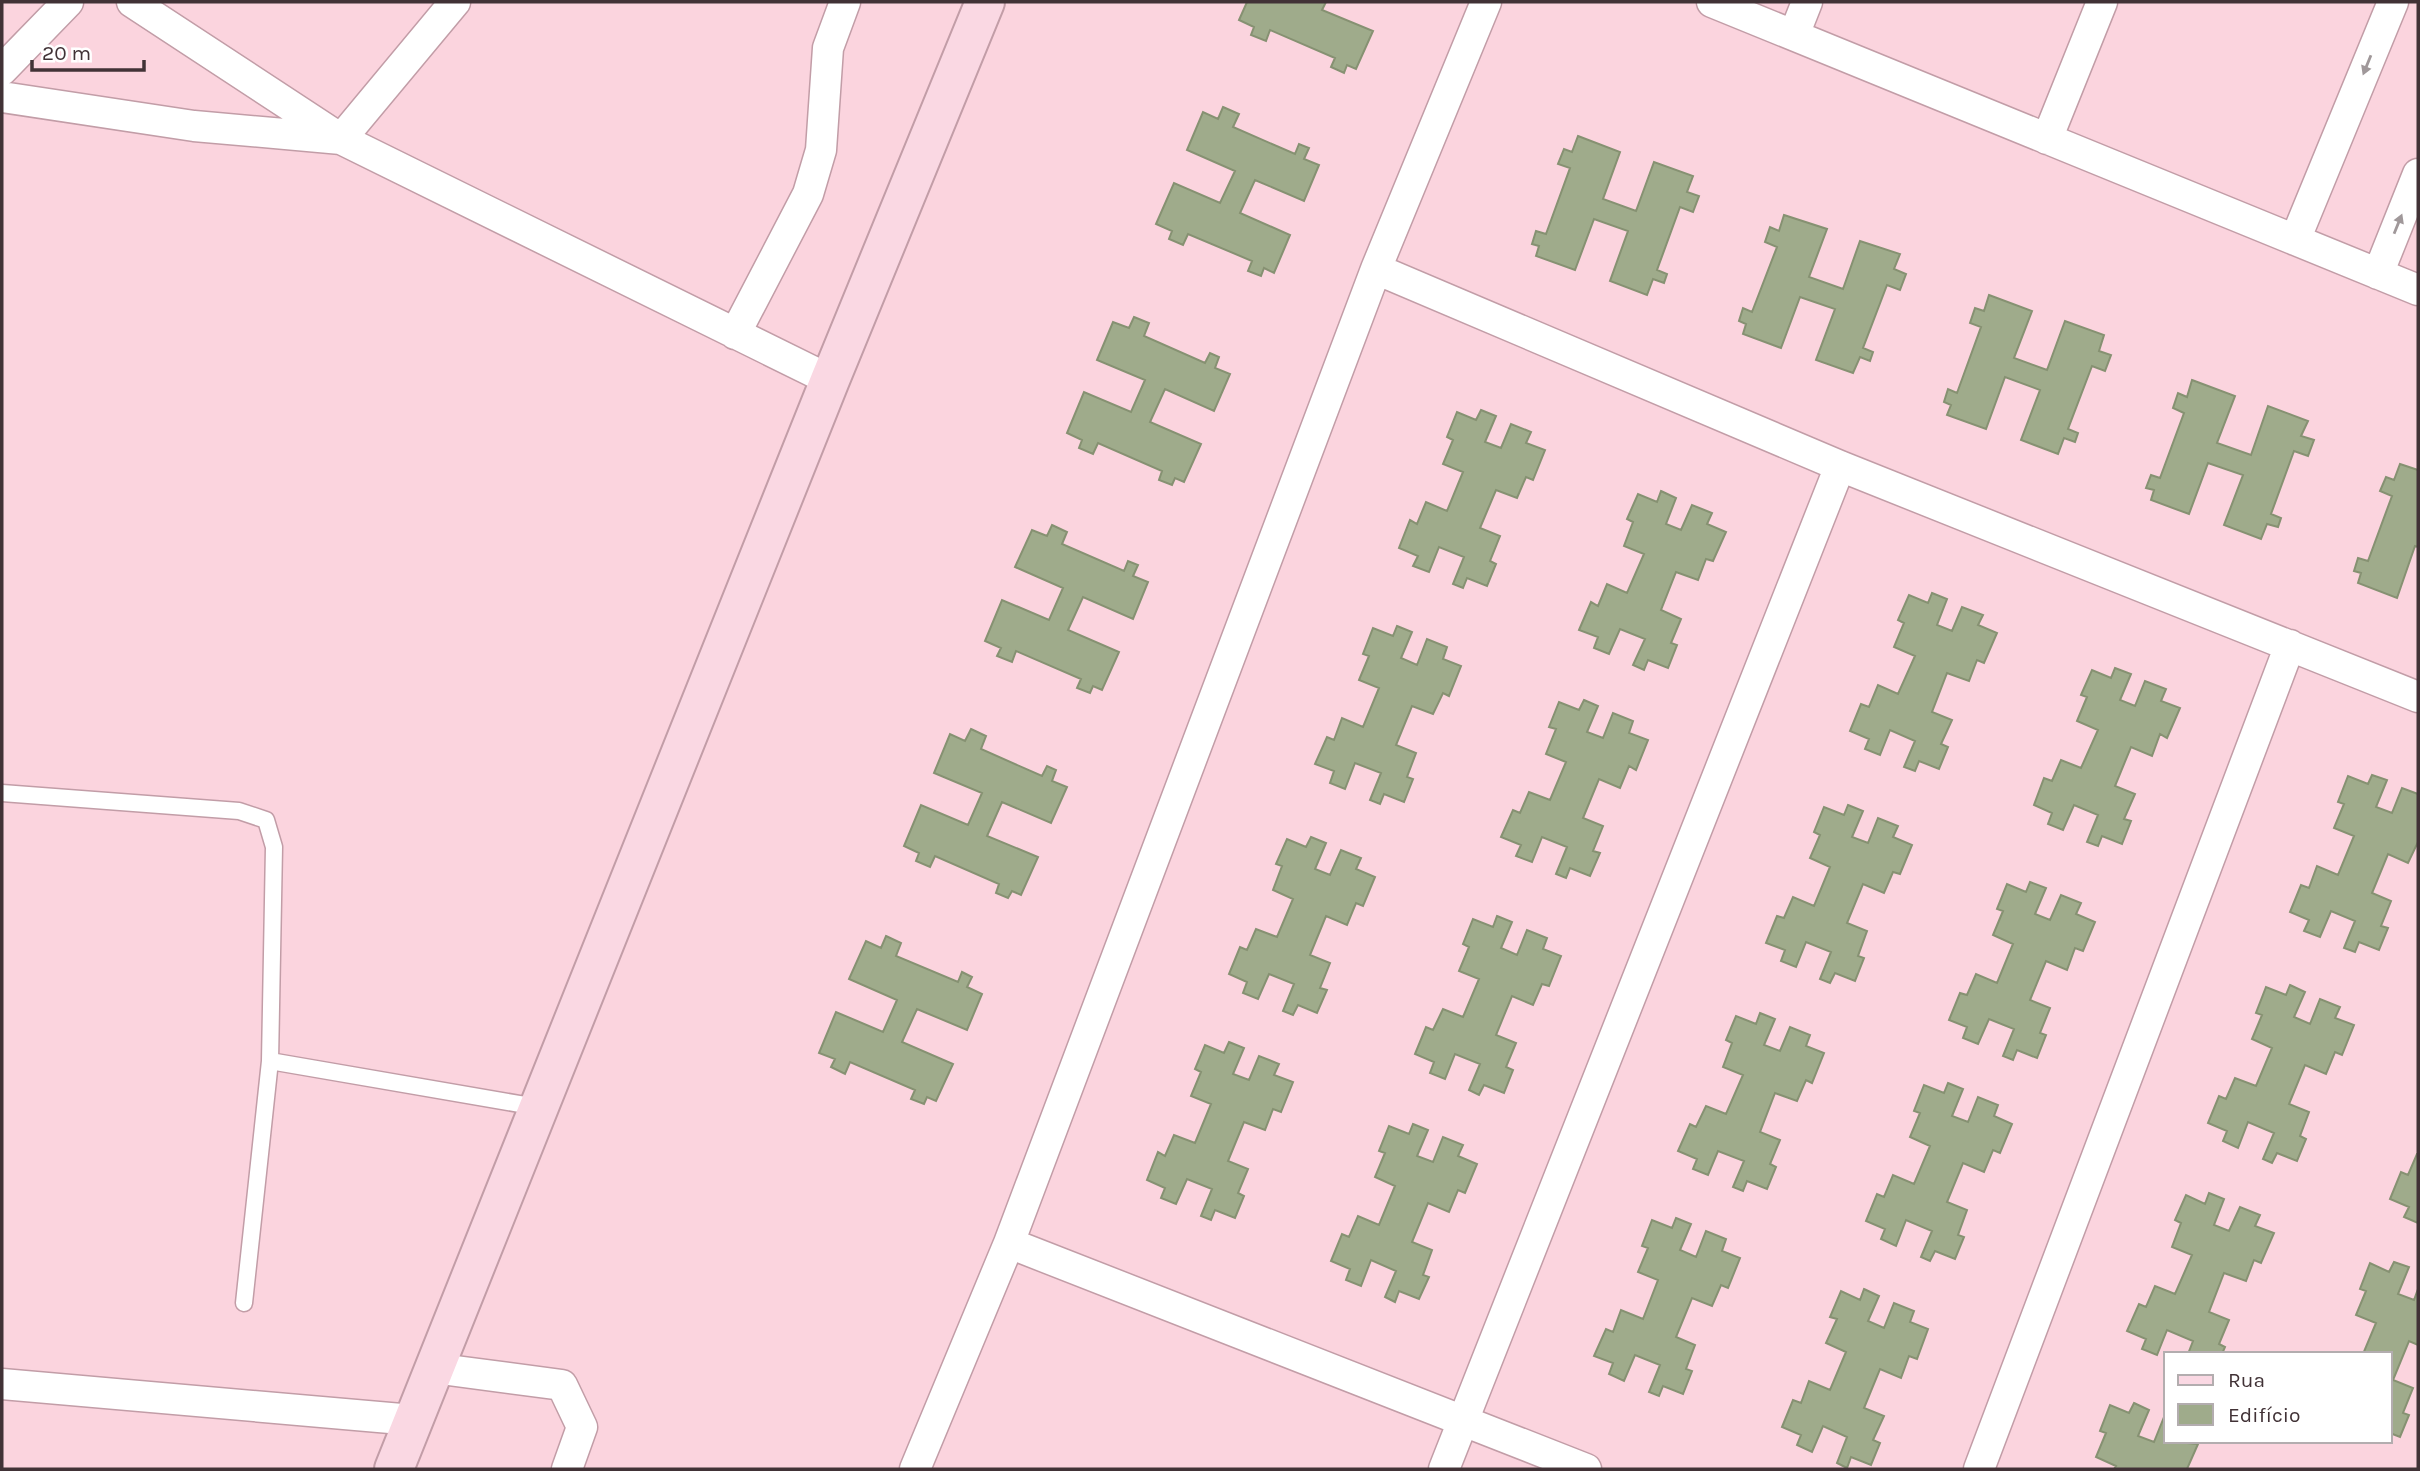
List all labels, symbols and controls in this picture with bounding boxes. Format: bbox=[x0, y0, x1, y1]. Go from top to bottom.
scale bar bbox=[32, 28, 144, 72]
text: 20 m bbox=[42, 41, 91, 65]
one-way arrow bbox=[2362, 54, 2373, 75]
one-way arrow bbox=[2393, 213, 2404, 234]
legend bbox=[2164, 1352, 2392, 1443]
text: Rua bbox=[2228, 1368, 2265, 1392]
text: Edifício bbox=[2228, 1403, 2301, 1427]

